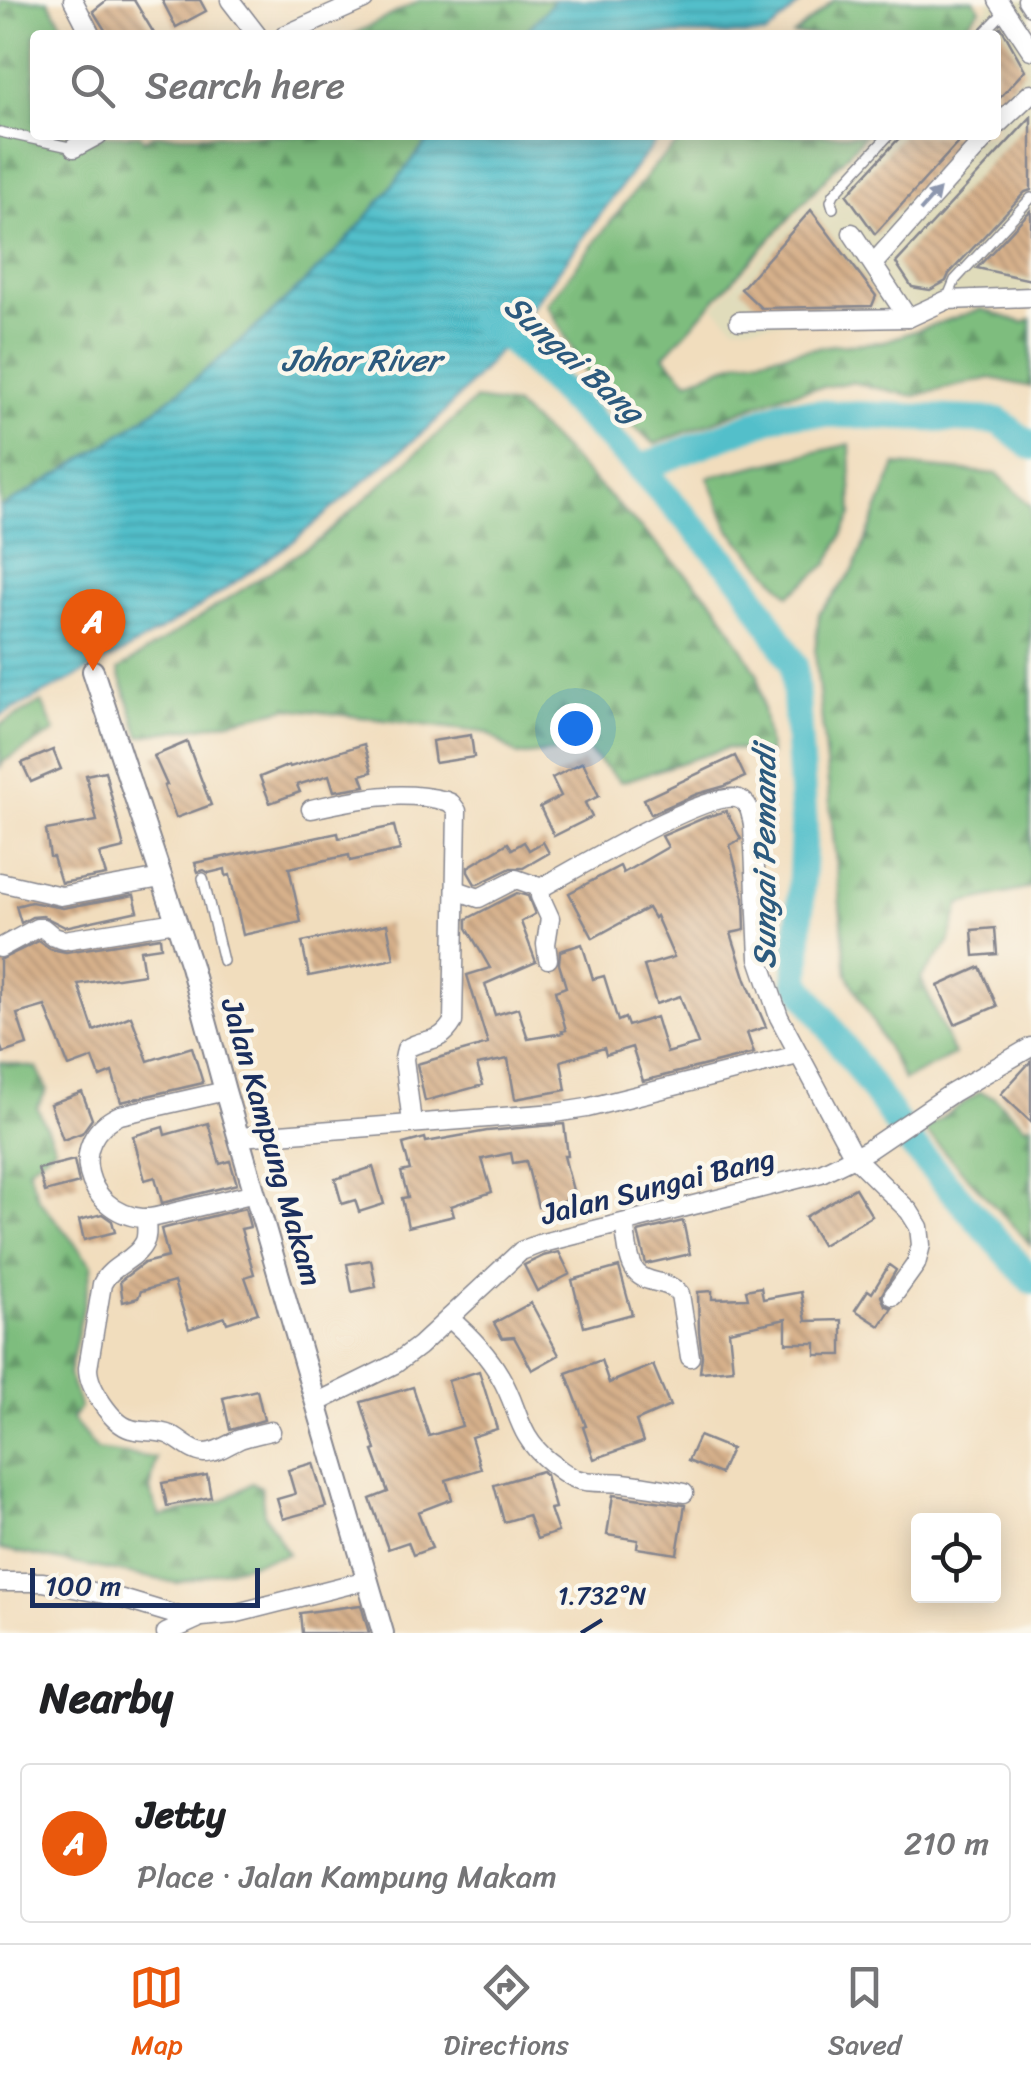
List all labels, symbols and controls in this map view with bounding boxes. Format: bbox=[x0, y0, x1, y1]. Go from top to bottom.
search box bbox=[30, 30, 1001, 140]
text: Search here bbox=[145, 52, 345, 119]
icon: search bbox=[65, 58, 120, 113]
one-way arrow bbox=[919, 188, 941, 213]
water label: Sungai Bang bbox=[490, 280, 660, 440]
water label: Johor River bbox=[282, 332, 446, 389]
pin: A bbox=[61, 588, 126, 671]
your location bbox=[550, 703, 601, 754]
water label: Sungai Pemandi bbox=[736, 739, 793, 969]
street label: Jalan Kampung Makam bbox=[205, 991, 339, 1293]
street label: Jalan Sungai Bang bbox=[534, 1131, 781, 1241]
map controls bbox=[911, 1513, 1001, 1603]
button: locate bbox=[911, 1513, 1001, 1603]
text: 100 m bbox=[45, 1561, 121, 1610]
scale bar bbox=[30, 1563, 260, 1608]
text: 1.732°N bbox=[558, 1573, 647, 1618]
text: Nearby bbox=[40, 1661, 173, 1735]
text: Jetty bbox=[137, 1781, 225, 1848]
text: A bbox=[64, 1815, 85, 1872]
text: 210 m bbox=[904, 1815, 989, 1872]
text: Place · Jalan Kampung Makam bbox=[137, 1848, 557, 1905]
tab: Map bbox=[129, 1960, 184, 2069]
tab: Directions bbox=[443, 1960, 569, 2069]
tab: Saved bbox=[828, 1960, 902, 2069]

